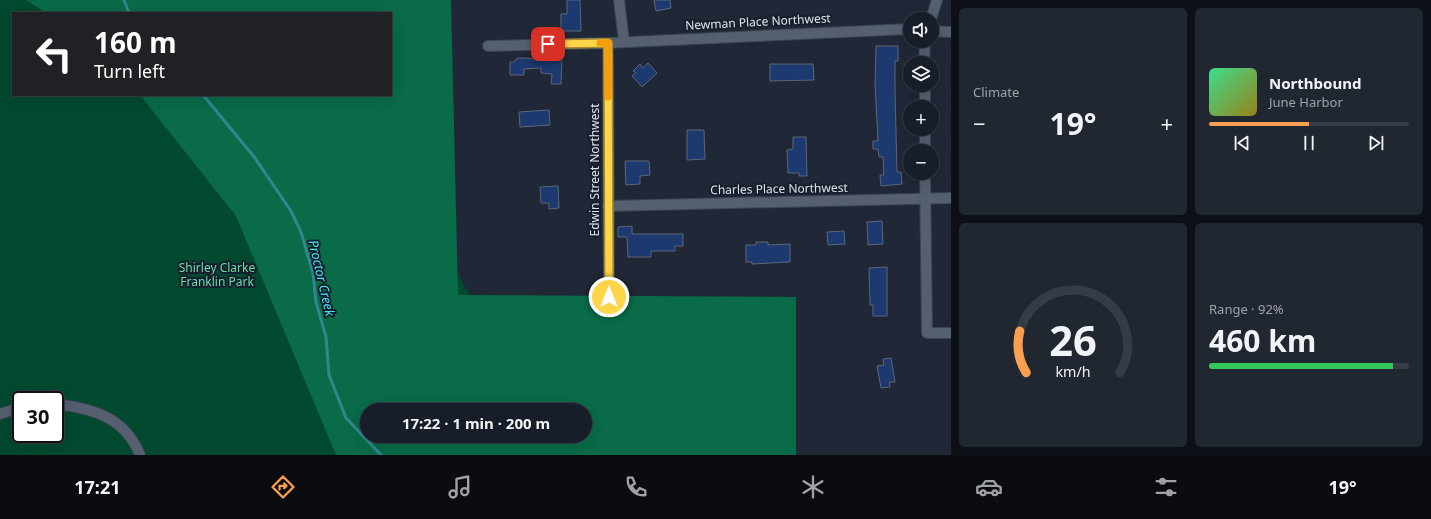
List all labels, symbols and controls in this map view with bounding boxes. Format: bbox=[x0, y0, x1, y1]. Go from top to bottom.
street label: Newman Place Northwest bbox=[685, 9, 832, 34]
map controls bbox=[903, 12, 939, 180]
button: sound bbox=[903, 12, 939, 48]
text: 160 m bbox=[94, 23, 177, 61]
pin bbox=[531, 27, 565, 61]
icon: left bbox=[28, 28, 80, 80]
icon: arrive bbox=[537, 33, 559, 55]
button: layers bbox=[903, 56, 939, 92]
text: Turn left bbox=[94, 59, 165, 83]
text: Northbound bbox=[1269, 73, 1361, 93]
text: Climate bbox=[973, 83, 1019, 101]
text: June Harbor bbox=[1269, 93, 1343, 111]
button: + bbox=[903, 100, 939, 136]
street label: Edwin Street Northwest bbox=[586, 103, 603, 237]
text: 19° bbox=[1049, 103, 1097, 144]
text: − bbox=[973, 108, 986, 138]
text: + bbox=[1160, 108, 1173, 138]
icon: previous bbox=[1231, 132, 1253, 154]
icon: pause bbox=[1298, 132, 1320, 154]
icon: next bbox=[1365, 132, 1387, 154]
button: − bbox=[903, 144, 939, 180]
street label: Charles Place Northwest bbox=[710, 179, 849, 198]
water label: Proctor Creek bbox=[304, 238, 340, 318]
park label: Shirley Clarke Franklin Park bbox=[179, 259, 255, 290]
position arrow bbox=[588, 276, 630, 318]
text: Range · 92% bbox=[1209, 300, 1284, 318]
text: 26 bbox=[1049, 312, 1097, 368]
text: 460 km bbox=[1209, 320, 1316, 361]
text: km/h bbox=[1055, 361, 1091, 380]
speed limit sign: 30 bbox=[12, 391, 64, 443]
text: 17:22 · 1 min · 200 m bbox=[402, 413, 550, 433]
icon: directions bbox=[269, 473, 297, 501]
icon: music bbox=[446, 473, 474, 501]
icon: phone bbox=[622, 473, 650, 501]
icon: climate bbox=[799, 473, 827, 501]
icon: car bbox=[975, 473, 1003, 501]
icon: filters bbox=[1152, 473, 1180, 501]
text: 17:21 bbox=[74, 475, 121, 499]
text: 19° bbox=[1328, 475, 1357, 499]

